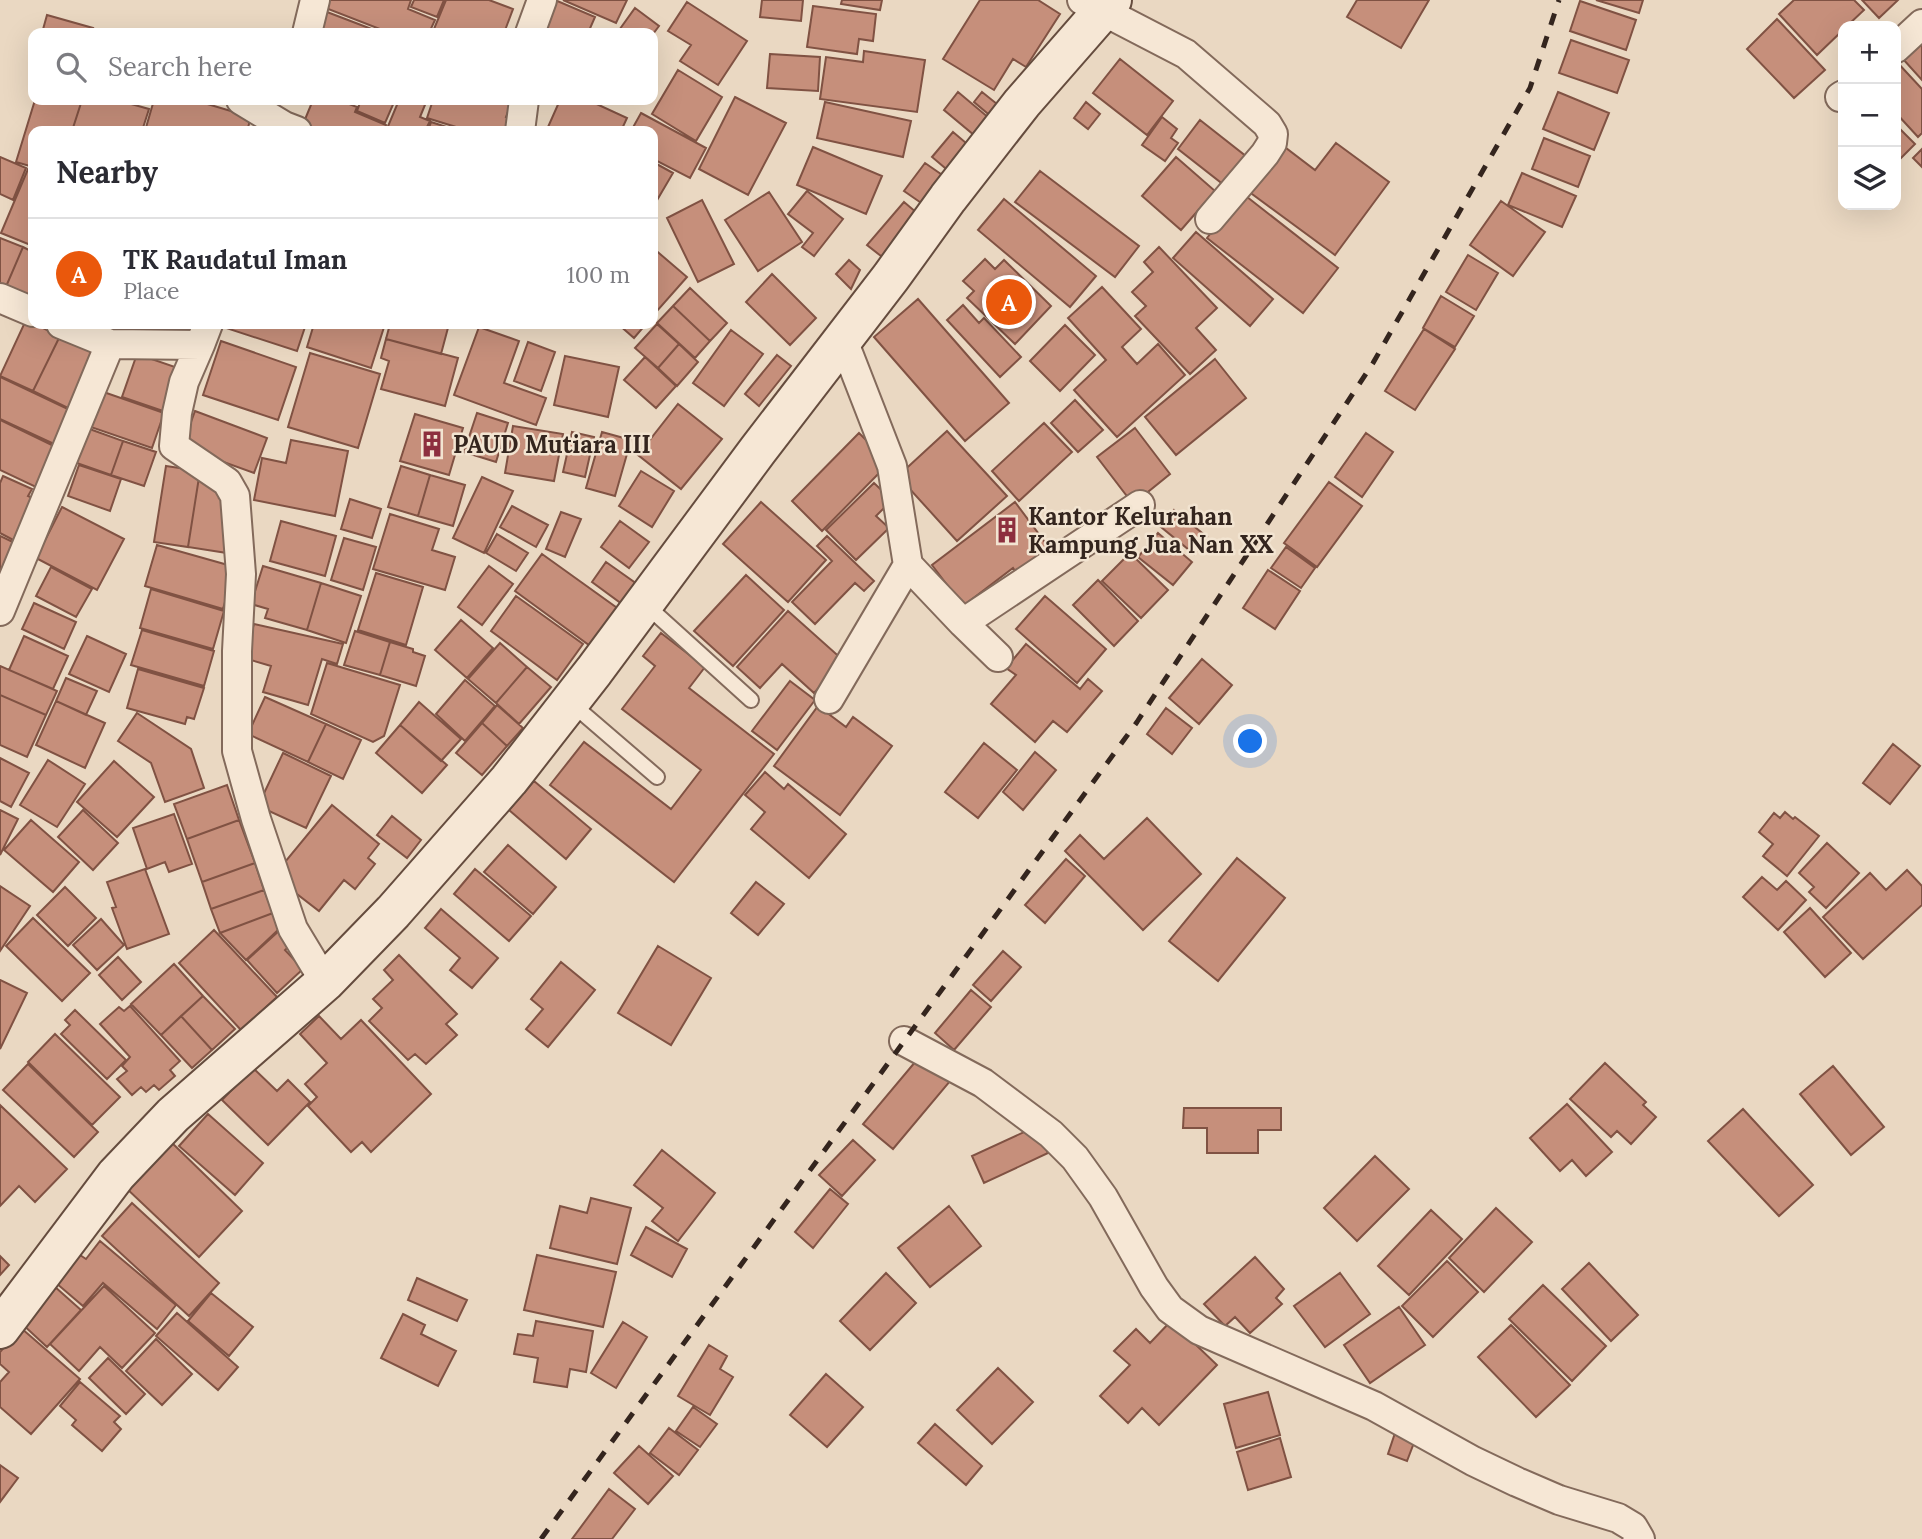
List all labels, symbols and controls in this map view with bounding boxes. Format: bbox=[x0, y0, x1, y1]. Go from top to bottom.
map controls bbox=[1838, 21, 1901, 210]
button: + bbox=[1838, 21, 1901, 84]
search box bbox=[28, 28, 658, 105]
icon: search bbox=[52, 48, 90, 86]
text: Search here bbox=[108, 50, 252, 83]
button: − bbox=[1838, 84, 1901, 147]
button: layers bbox=[1838, 147, 1901, 210]
text: Nearby bbox=[56, 153, 158, 191]
text: TK Raudatul Iman bbox=[123, 243, 347, 276]
text: A bbox=[71, 260, 87, 289]
text: 100 m bbox=[566, 260, 630, 289]
text: Place bbox=[123, 276, 180, 305]
pin: A bbox=[986, 276, 1032, 328]
building icon: PAUD Mutiara III bbox=[417, 429, 447, 459]
place label: PAUD Mutiara III bbox=[453, 429, 651, 460]
place label: Kantor Kelurahan Kampung Jua Nan XX bbox=[1028, 501, 1274, 560]
building icon: Kantor Kelurahan Kampung Jua Nan XX bbox=[992, 515, 1022, 545]
your location bbox=[1233, 724, 1267, 758]

